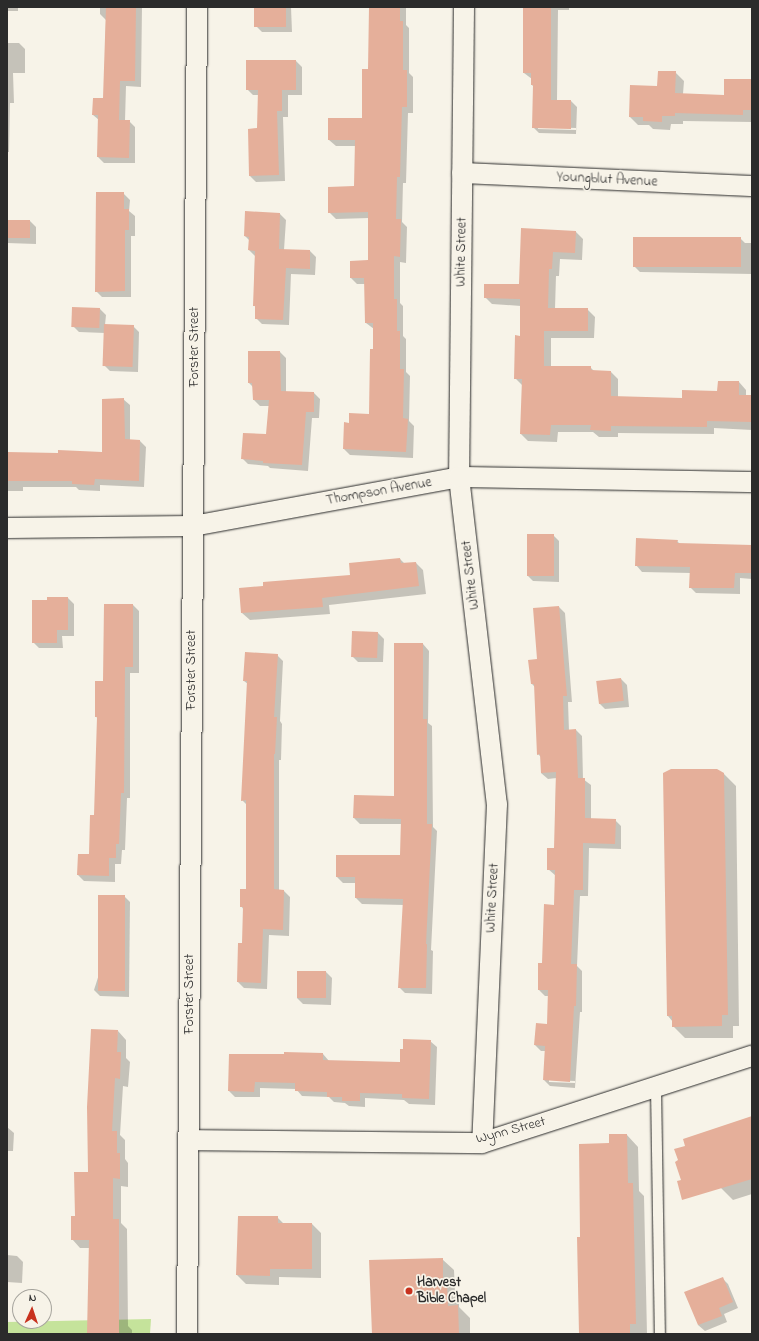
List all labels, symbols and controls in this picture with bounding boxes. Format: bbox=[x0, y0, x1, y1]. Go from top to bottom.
street label: Youngblut Avenue bbox=[556, 169, 658, 191]
street label: White Street bbox=[453, 217, 471, 287]
street label: Forster Street bbox=[187, 307, 203, 387]
street label: Thompson Avenue bbox=[325, 474, 433, 510]
street label: White Street bbox=[458, 539, 484, 611]
street label: Forster Street bbox=[184, 630, 200, 710]
street label: White Street bbox=[483, 863, 503, 933]
street label: Forster Street bbox=[182, 954, 198, 1034]
street label: Wynn Street bbox=[474, 1114, 548, 1148]
place label: Harvest Bible Chapel bbox=[417, 1275, 486, 1308]
marker: Harvest Bible Chapel bbox=[404, 1286, 414, 1296]
north arrow bbox=[12, 1289, 52, 1329]
text: N bbox=[28, 1290, 37, 1306]

